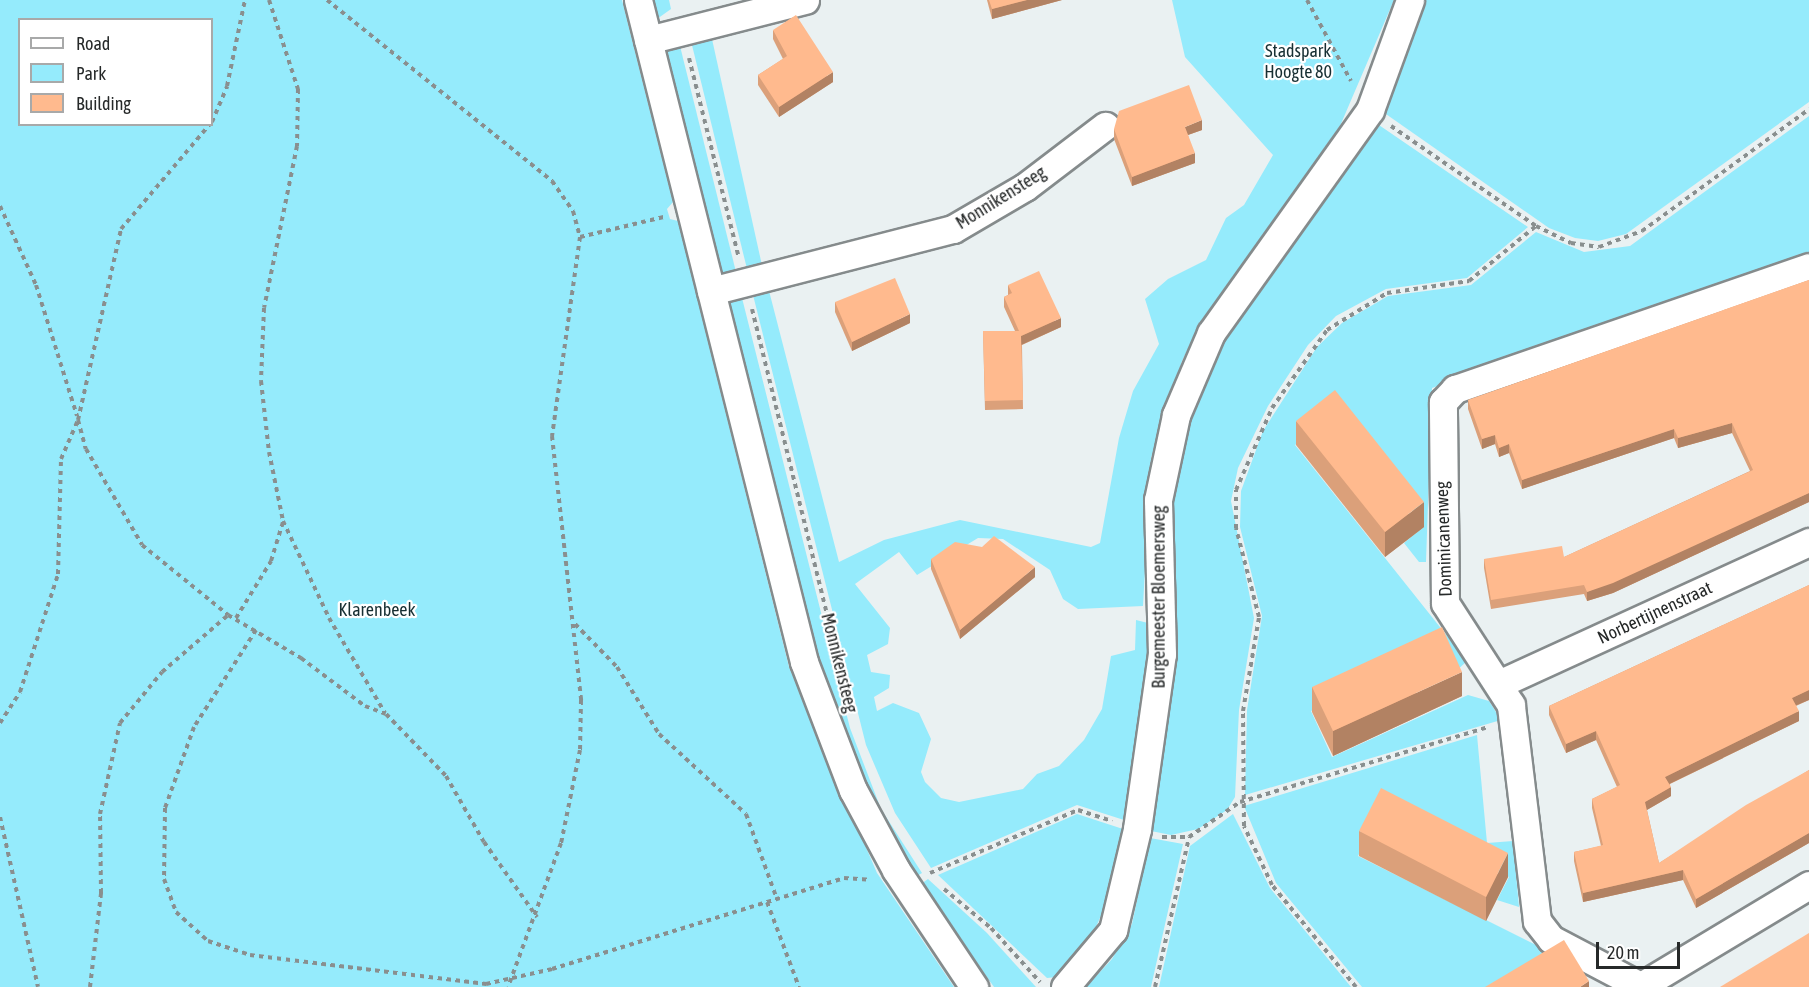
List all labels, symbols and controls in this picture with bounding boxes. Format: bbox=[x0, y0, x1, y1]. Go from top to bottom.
legend bbox=[18, 18, 213, 126]
text: Road bbox=[76, 33, 110, 54]
park label: Stadspark Hoogte 80 bbox=[1264, 41, 1332, 84]
text: Park bbox=[76, 63, 106, 84]
text: Building bbox=[76, 93, 131, 114]
street label: Monnikensteeg bbox=[952, 162, 1050, 234]
street label: Dominicanenweg bbox=[1431, 481, 1457, 597]
street label: Burgemeester Bloemersweg bbox=[1148, 505, 1170, 689]
street label: Norbertijnenstraat bbox=[1594, 577, 1716, 649]
park label: Klarenbeek bbox=[339, 599, 415, 621]
street label: Monnikensteeg bbox=[816, 611, 862, 715]
scale bar bbox=[1599, 930, 1683, 968]
text: 20 m bbox=[1607, 942, 1639, 963]

